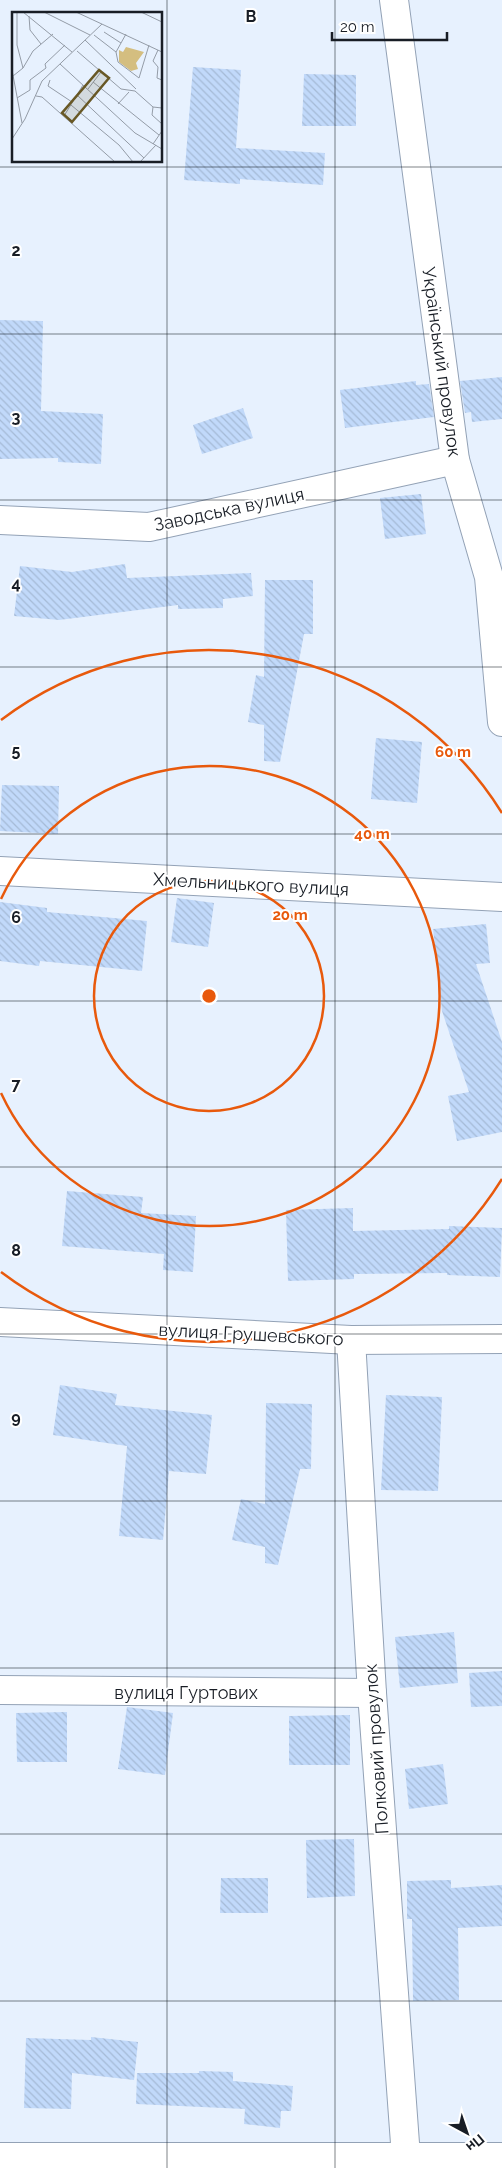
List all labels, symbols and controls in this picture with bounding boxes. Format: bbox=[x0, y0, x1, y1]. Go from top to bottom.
text: B bbox=[246, 7, 257, 26]
scale bar bbox=[332, 10, 447, 42]
inset map bbox=[12, 12, 162, 162]
text: 20 m bbox=[340, 18, 375, 36]
text: 2 bbox=[11, 241, 21, 260]
street label: Український провулок bbox=[418, 266, 466, 458]
text: 3 bbox=[12, 408, 21, 427]
street label: Заводська вулиця bbox=[152, 483, 306, 535]
text: 4 bbox=[11, 574, 21, 593]
text: 5 bbox=[12, 741, 21, 760]
text: 60 m bbox=[435, 743, 471, 761]
text: 40 m bbox=[354, 825, 390, 843]
street label: Хмельницького вулиця bbox=[152, 868, 350, 900]
text: 20 m bbox=[272, 906, 308, 924]
text: 6 bbox=[11, 908, 21, 927]
centre of rings bbox=[200, 987, 218, 1005]
text: 7 bbox=[12, 1075, 21, 1094]
text: 8 bbox=[11, 1241, 21, 1260]
street label: вулиця Грушевського bbox=[158, 1319, 344, 1349]
text: 9 bbox=[11, 1408, 21, 1427]
street label: Полковий провулок bbox=[360, 1663, 392, 1835]
street label: вулиця Гуртових bbox=[114, 1682, 258, 1703]
north arrow bbox=[442, 2108, 492, 2158]
text: Пн bbox=[463, 2131, 488, 2155]

